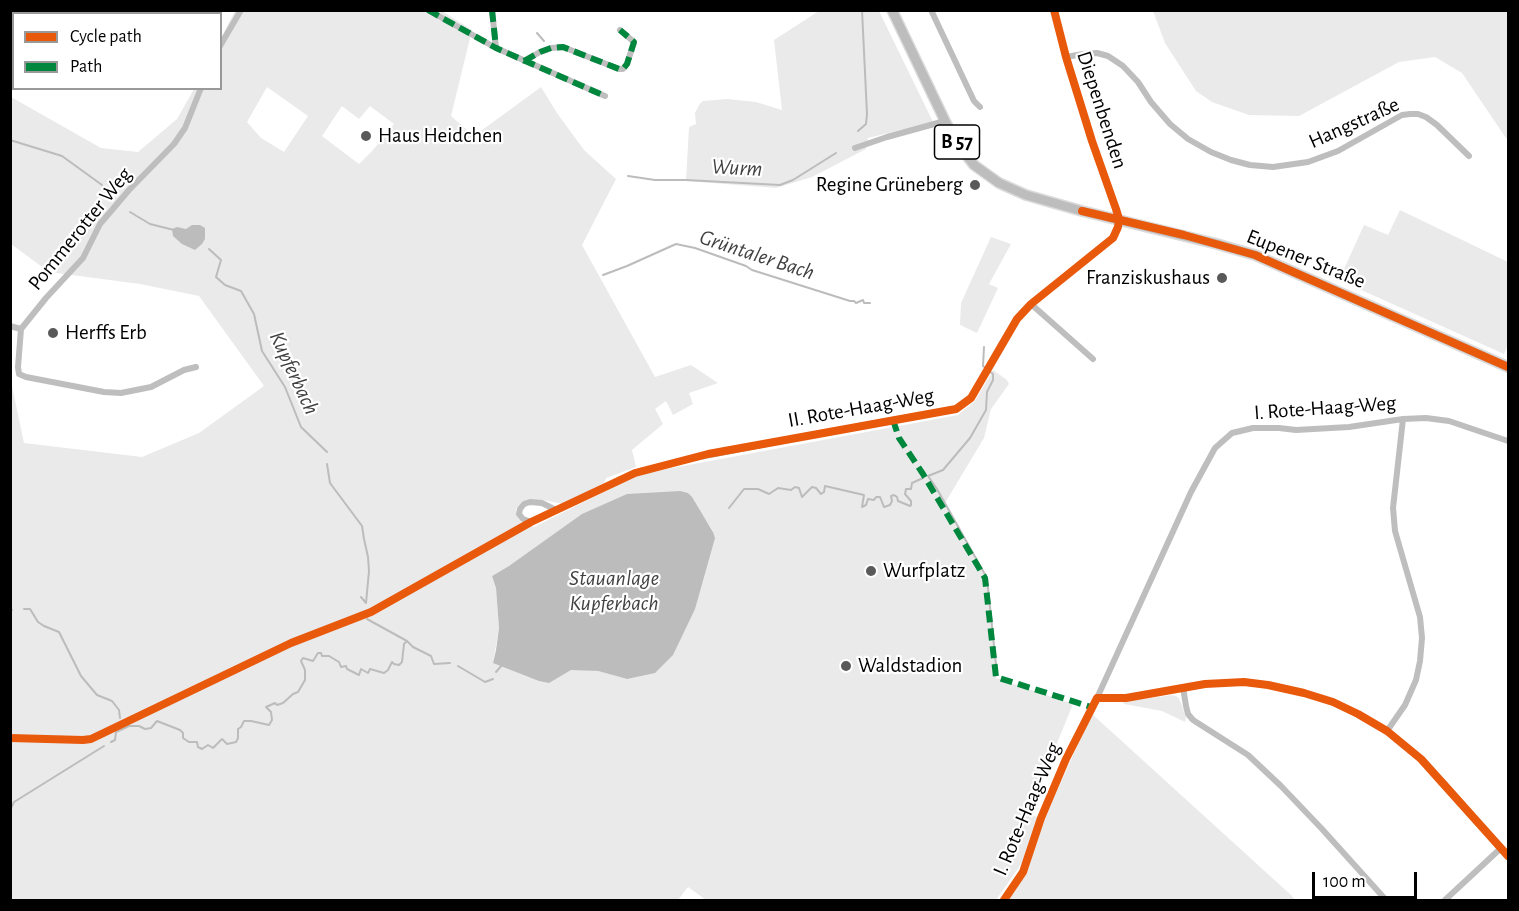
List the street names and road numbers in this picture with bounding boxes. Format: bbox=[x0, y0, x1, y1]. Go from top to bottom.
street label: Diepenbenden bbox=[1071, 48, 1133, 172]
street label: Hangstraße bbox=[1305, 92, 1403, 154]
road number: B 57 bbox=[934, 125, 980, 159]
street label: Pommerotter Weg bbox=[23, 162, 137, 296]
street label: Eupener Straße bbox=[1243, 224, 1369, 294]
street label: II. Rote-Haag-Weg bbox=[786, 383, 936, 433]
street label: I. Rote-Haag-Weg bbox=[1253, 390, 1397, 426]
street label: I. Rote-Haag-Weg bbox=[988, 739, 1066, 879]

